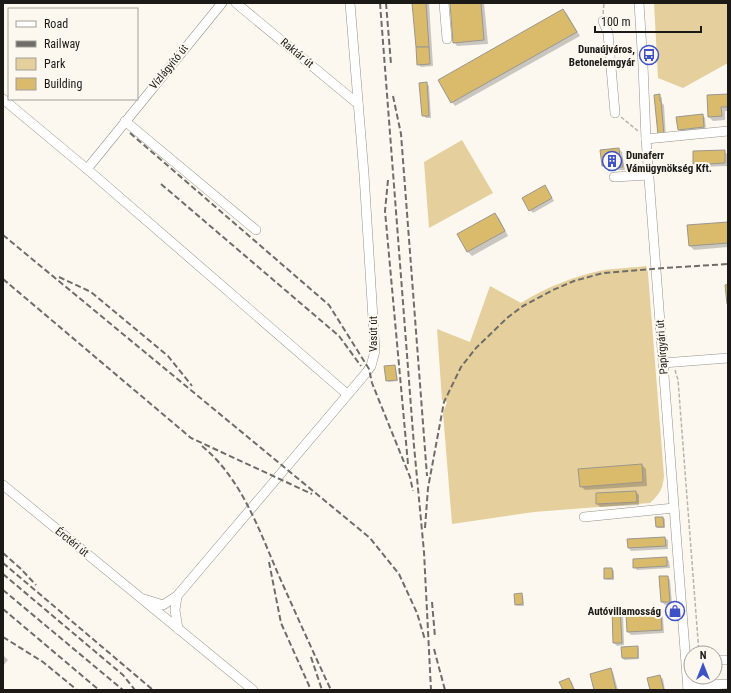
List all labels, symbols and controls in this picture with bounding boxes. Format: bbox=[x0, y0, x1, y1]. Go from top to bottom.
legend bbox=[8, 8, 138, 100]
scale bar bbox=[595, 8, 701, 34]
text: 100 m bbox=[601, 15, 631, 29]
text: Road bbox=[44, 17, 68, 31]
street label: Raktár út bbox=[278, 35, 316, 71]
text: Railway bbox=[44, 37, 80, 51]
street label: Vízlágyító út bbox=[147, 42, 191, 92]
place label: Dunaújváros, Betonelemgyár bbox=[569, 43, 635, 69]
bus stop icon: Dunaújváros, Betonelemgyár bbox=[638, 44, 660, 66]
text: Park bbox=[44, 57, 66, 71]
text: Building bbox=[44, 77, 82, 91]
place label: Dunaferr Vámügynökség Kft. bbox=[626, 149, 712, 175]
building icon: Dunaferr Vámügynökség Kft. bbox=[601, 150, 623, 172]
street label: Vasút út bbox=[367, 316, 380, 352]
street label: Papírgyári út bbox=[654, 319, 670, 375]
street label: Érctéri út bbox=[53, 525, 91, 559]
shop icon: Autóvillamosság bbox=[664, 600, 686, 622]
place label: Autóvillamosság bbox=[588, 605, 661, 618]
north arrow bbox=[683, 645, 723, 685]
text: N bbox=[700, 649, 707, 662]

